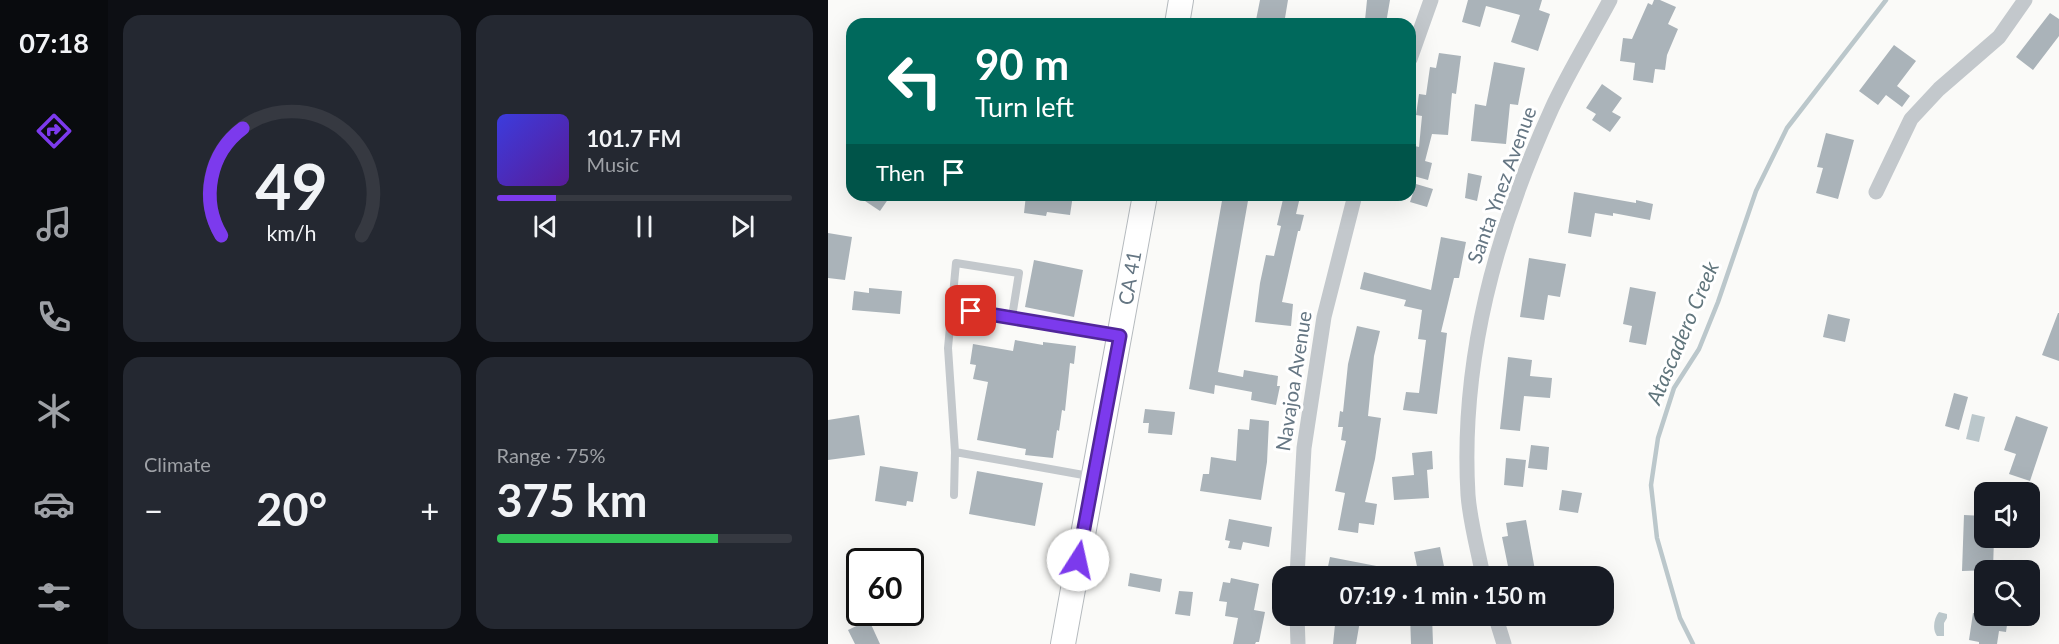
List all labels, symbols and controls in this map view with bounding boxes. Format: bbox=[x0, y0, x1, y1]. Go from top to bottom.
text: 07:18 bbox=[19, 26, 89, 59]
text: 90 m bbox=[975, 39, 1069, 89]
icon: left bbox=[876, 42, 954, 120]
text: Turn left bbox=[975, 90, 1074, 123]
street label: Santa Ynez Avenue bbox=[1462, 103, 1541, 266]
icon: directions bbox=[33, 110, 75, 152]
text: 101.7 FM bbox=[587, 125, 681, 152]
text: 49 bbox=[256, 148, 328, 223]
text: Music bbox=[587, 152, 639, 176]
icon: arrive bbox=[937, 156, 970, 189]
text: Then bbox=[876, 159, 925, 186]
icon: music bbox=[33, 203, 75, 245]
icon: previous bbox=[529, 210, 562, 243]
icon: pause bbox=[628, 210, 661, 243]
icon: next bbox=[726, 210, 759, 243]
text: km/h bbox=[267, 220, 317, 246]
street label: CA 41 bbox=[1112, 249, 1146, 307]
water label: Atascadero Creek bbox=[1640, 256, 1723, 408]
pin bbox=[945, 285, 996, 336]
icon: arrive bbox=[954, 294, 987, 327]
icon: phone bbox=[33, 296, 75, 338]
street label: Navajoa Avenue bbox=[1270, 309, 1316, 453]
icon: climate bbox=[33, 390, 75, 432]
text: Range · 75% bbox=[497, 443, 605, 467]
text: Climate bbox=[144, 452, 211, 476]
text: 375 km bbox=[497, 473, 647, 527]
text: 20° bbox=[256, 482, 327, 536]
map controls bbox=[1974, 482, 2040, 626]
button: sound bbox=[1974, 482, 2040, 548]
icon: car bbox=[33, 483, 75, 525]
text: − bbox=[144, 490, 163, 530]
text: + bbox=[420, 490, 440, 530]
position arrow bbox=[1046, 528, 1110, 592]
speed limit sign: 60 bbox=[846, 548, 924, 626]
button: search bbox=[1974, 560, 2040, 626]
icon: filters bbox=[33, 576, 75, 618]
text: 07:19 · 1 min · 150 m bbox=[1340, 582, 1546, 609]

